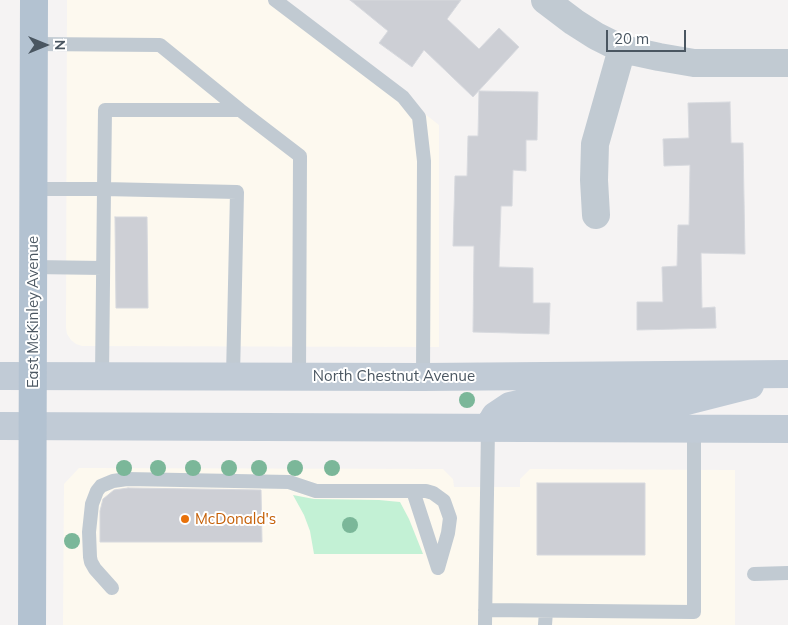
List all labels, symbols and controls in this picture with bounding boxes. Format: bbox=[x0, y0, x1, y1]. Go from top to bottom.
north arrow bbox=[20, 20, 70, 70]
scale bar bbox=[608, 20, 688, 52]
text: 20 m bbox=[614, 29, 649, 48]
text: N bbox=[51, 40, 69, 50]
street label: East McKinley Avenue bbox=[24, 236, 42, 388]
street label: North Chestnut Avenue bbox=[313, 367, 475, 385]
place label: McDonald's bbox=[195, 510, 276, 528]
marker: McDonald's bbox=[179, 513, 191, 525]

